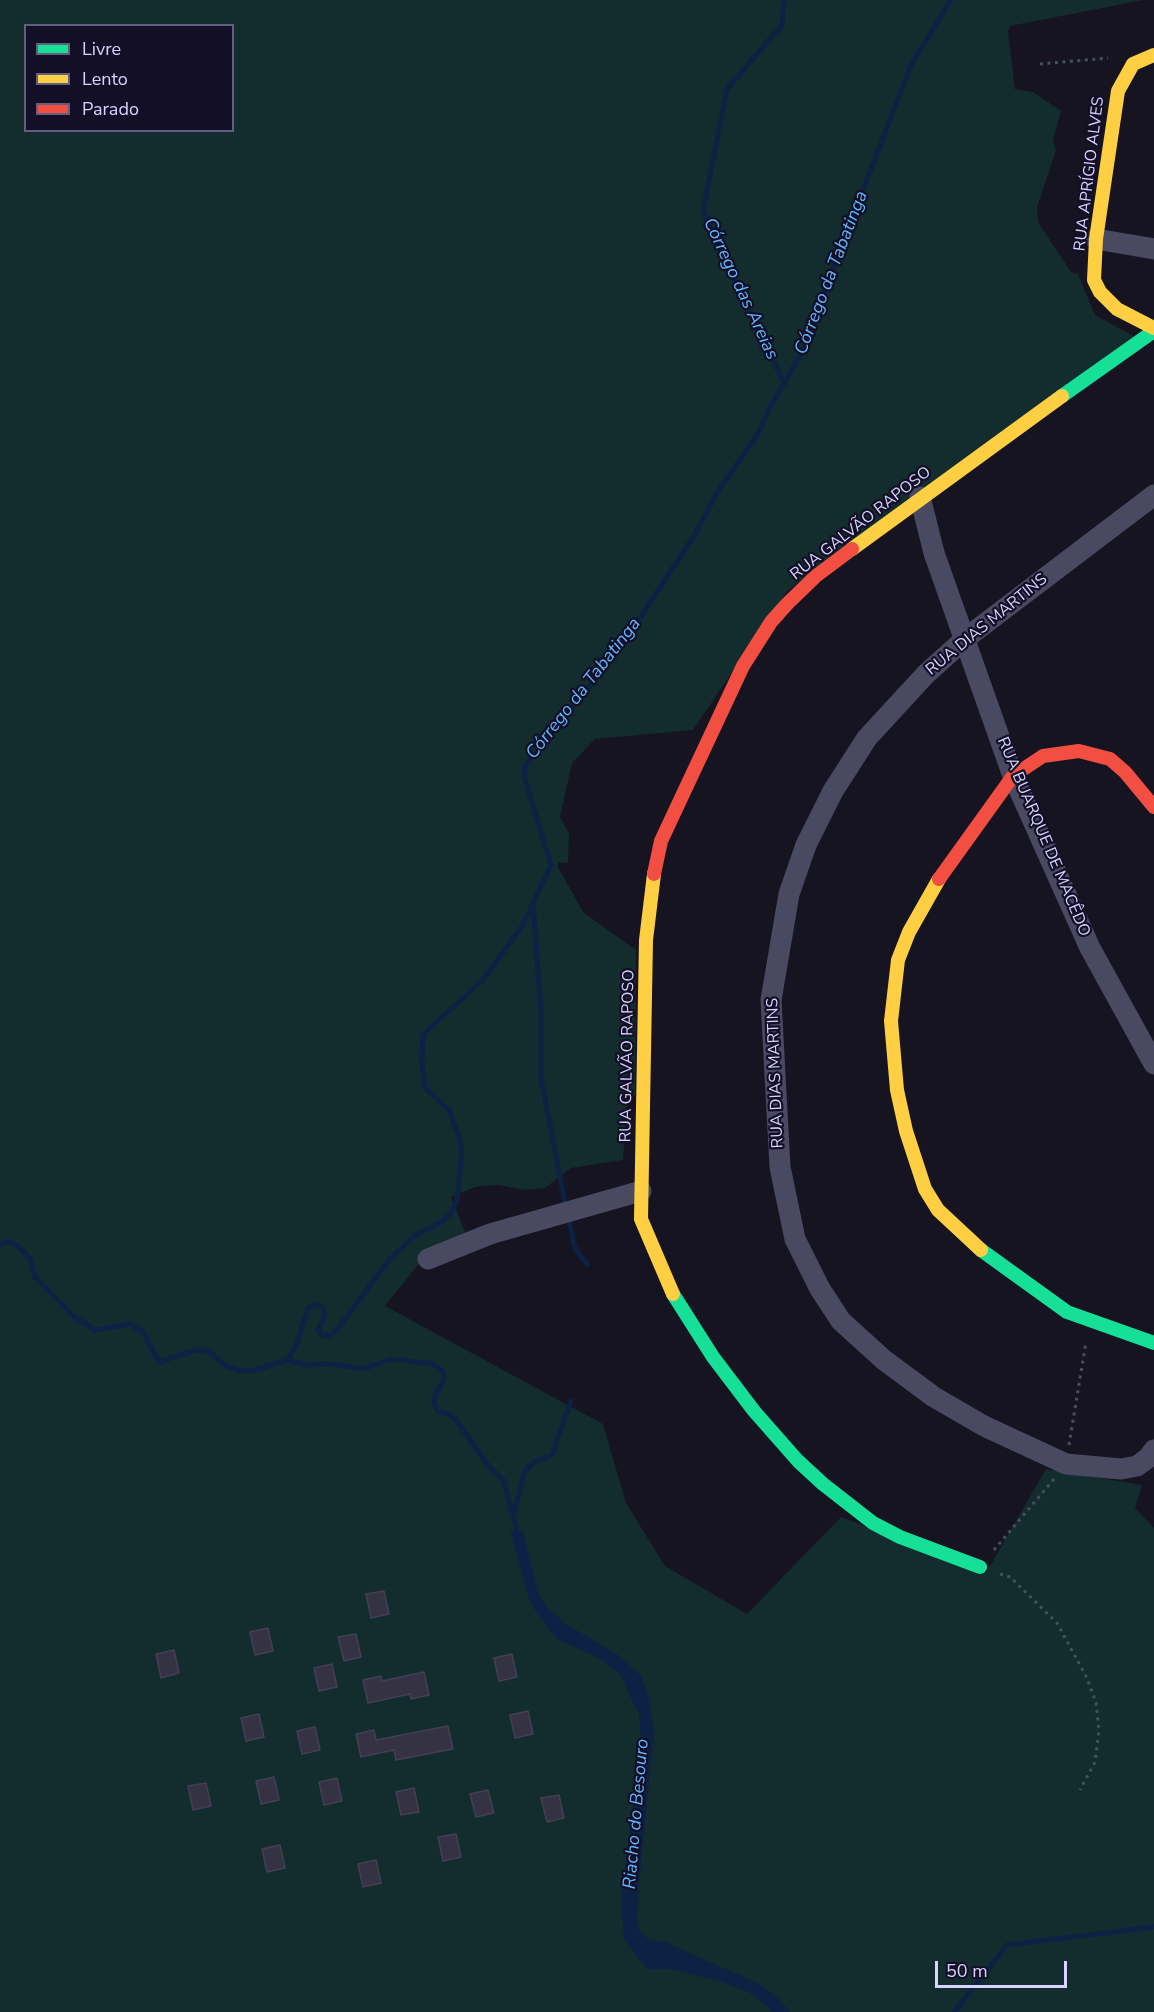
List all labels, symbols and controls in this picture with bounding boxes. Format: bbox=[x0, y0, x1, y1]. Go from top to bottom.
legend bbox=[24, 24, 234, 132]
text: Livre bbox=[82, 37, 121, 61]
text: Lento bbox=[82, 67, 128, 91]
street label: RUA APRÍGIO ALVES bbox=[1071, 96, 1109, 252]
text: Parado bbox=[82, 97, 139, 121]
water label: Córrego da Tabatinga bbox=[791, 188, 873, 358]
water label: Córrego das Areias bbox=[698, 215, 782, 363]
street label: RUA GALVÃO RAPOSO bbox=[787, 463, 935, 585]
street label: RUA DIAS MARTINS bbox=[922, 570, 1052, 680]
water label: Córrego da Tabatinga bbox=[522, 614, 646, 764]
street label: RUA BUARQUE DE MACÊDO bbox=[992, 734, 1094, 940]
street label: RUA GALVÃO RAPOSO bbox=[617, 969, 639, 1143]
street label: RUA DIAS MARTINS bbox=[764, 997, 788, 1149]
water label: Riacho do Besouro bbox=[620, 1738, 654, 1890]
scale bar bbox=[938, 1949, 1070, 1987]
text: 50 m bbox=[946, 1959, 988, 1983]

